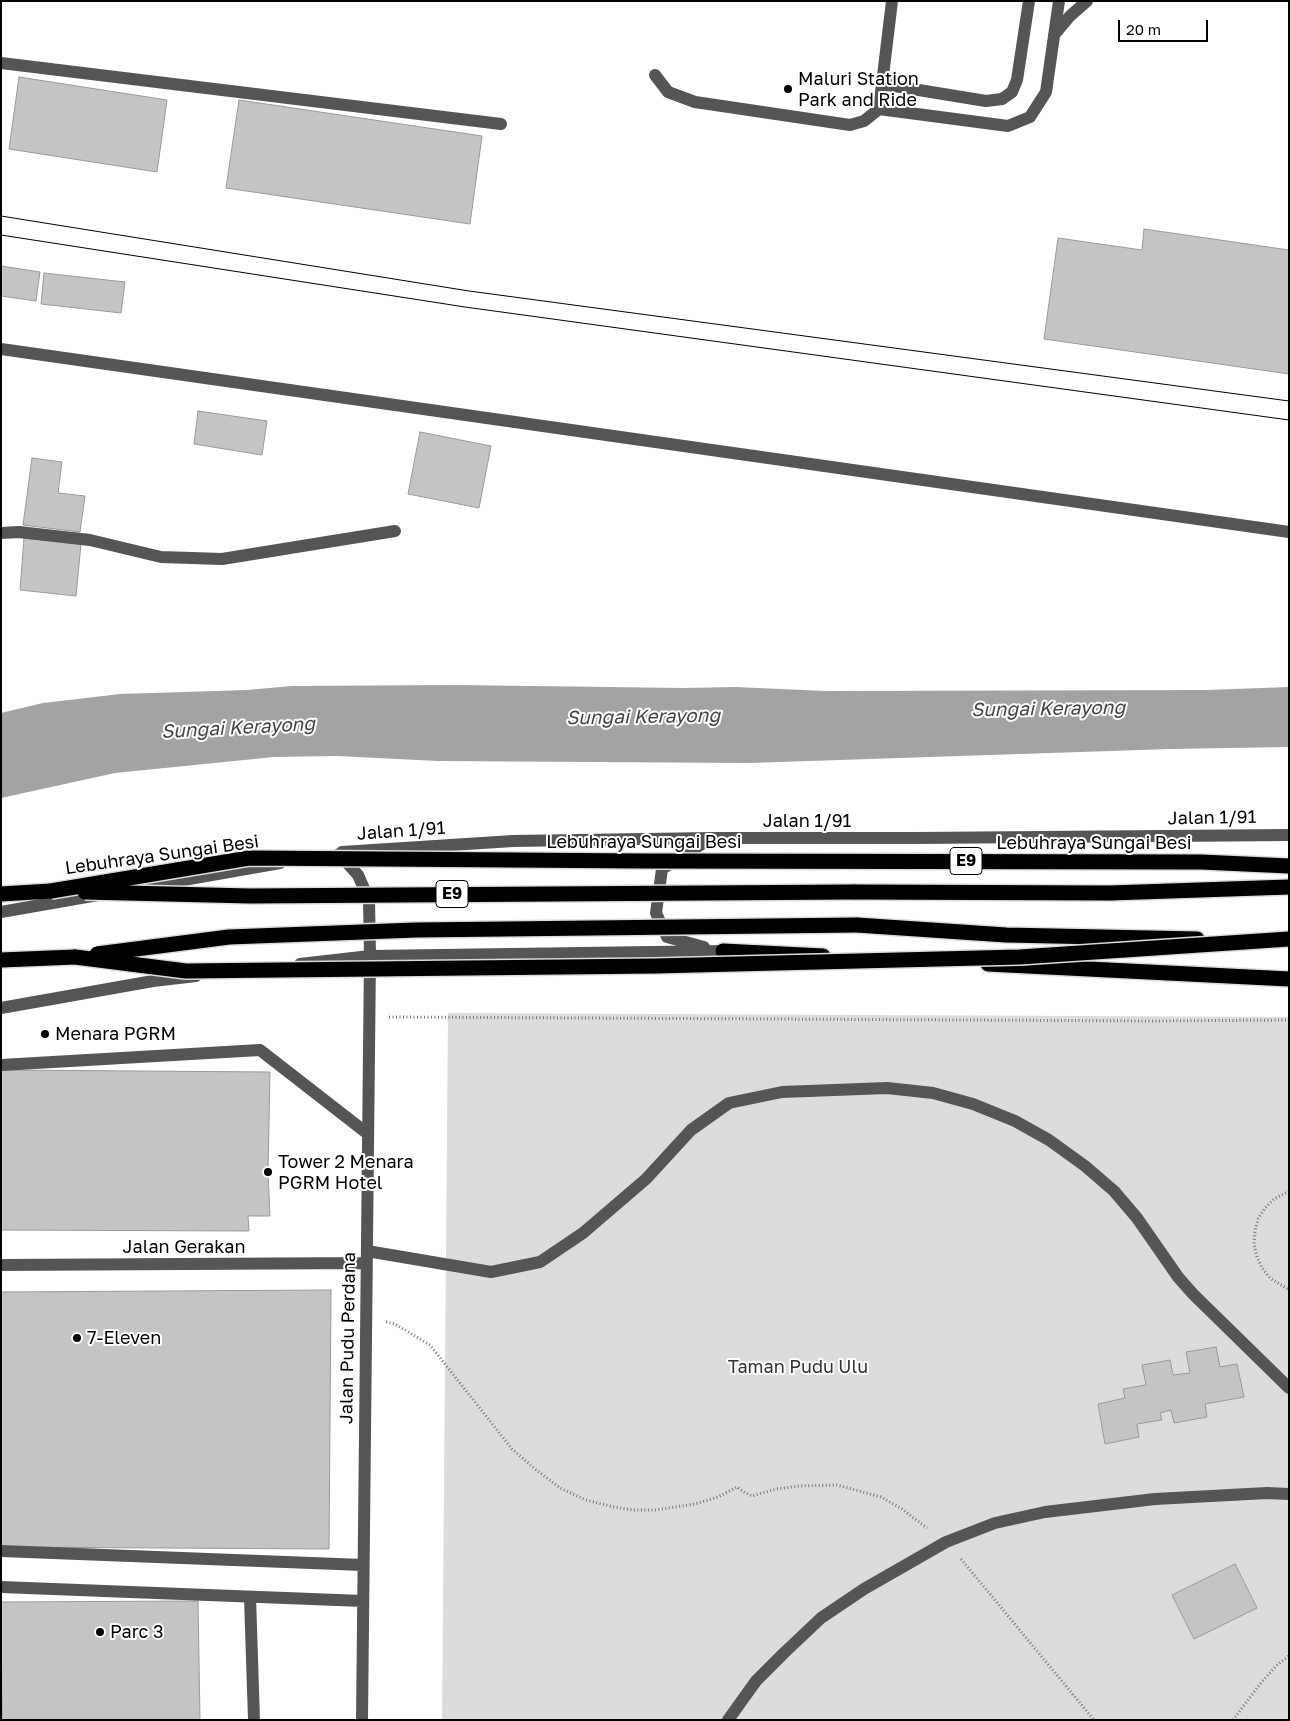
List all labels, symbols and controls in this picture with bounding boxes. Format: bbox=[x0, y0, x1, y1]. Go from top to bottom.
scale bar bbox=[1120, 10, 1210, 42]
text: 20 m bbox=[1126, 20, 1161, 38]
place label: Maluri Station Park and Ride bbox=[798, 68, 919, 110]
marker: Maluri Station Park and Ride bbox=[782, 83, 794, 95]
water label: Sungai Kerayong bbox=[971, 696, 1125, 722]
water label: Sungai Kerayong bbox=[566, 704, 720, 730]
water label: Sungai Kerayong bbox=[161, 713, 315, 743]
street label: Jalan 1/91 bbox=[1167, 806, 1257, 830]
street label: Jalan 1/91 bbox=[763, 810, 851, 832]
street label: Jalan 1/91 bbox=[356, 817, 446, 845]
street label: Lebuhraya Sungai Besi bbox=[64, 831, 260, 879]
street label: Lebuhraya Sungai Besi bbox=[546, 831, 742, 853]
street label: Lebuhraya Sungai Besi bbox=[996, 832, 1192, 854]
road number: E9 bbox=[950, 848, 982, 874]
road number: E9 bbox=[436, 881, 468, 908]
place label: Menara PGRM bbox=[55, 1023, 176, 1045]
marker: Menara PGRM bbox=[39, 1028, 51, 1040]
place label: Tower 2 Menara PGRM Hotel bbox=[278, 1151, 414, 1194]
marker: Tower 2 Menara PGRM Hotel bbox=[262, 1166, 274, 1178]
street label: Jalan Gerakan bbox=[122, 1236, 246, 1258]
street label: Jalan Pudu Perdana bbox=[336, 1252, 360, 1424]
place label: 7-Eleven bbox=[87, 1327, 161, 1349]
marker: 7-Eleven bbox=[71, 1332, 83, 1344]
park label: Taman Pudu Ulu bbox=[728, 1356, 868, 1378]
place label: Parc 3 bbox=[110, 1621, 163, 1643]
marker: Parc 3 bbox=[94, 1626, 106, 1638]

